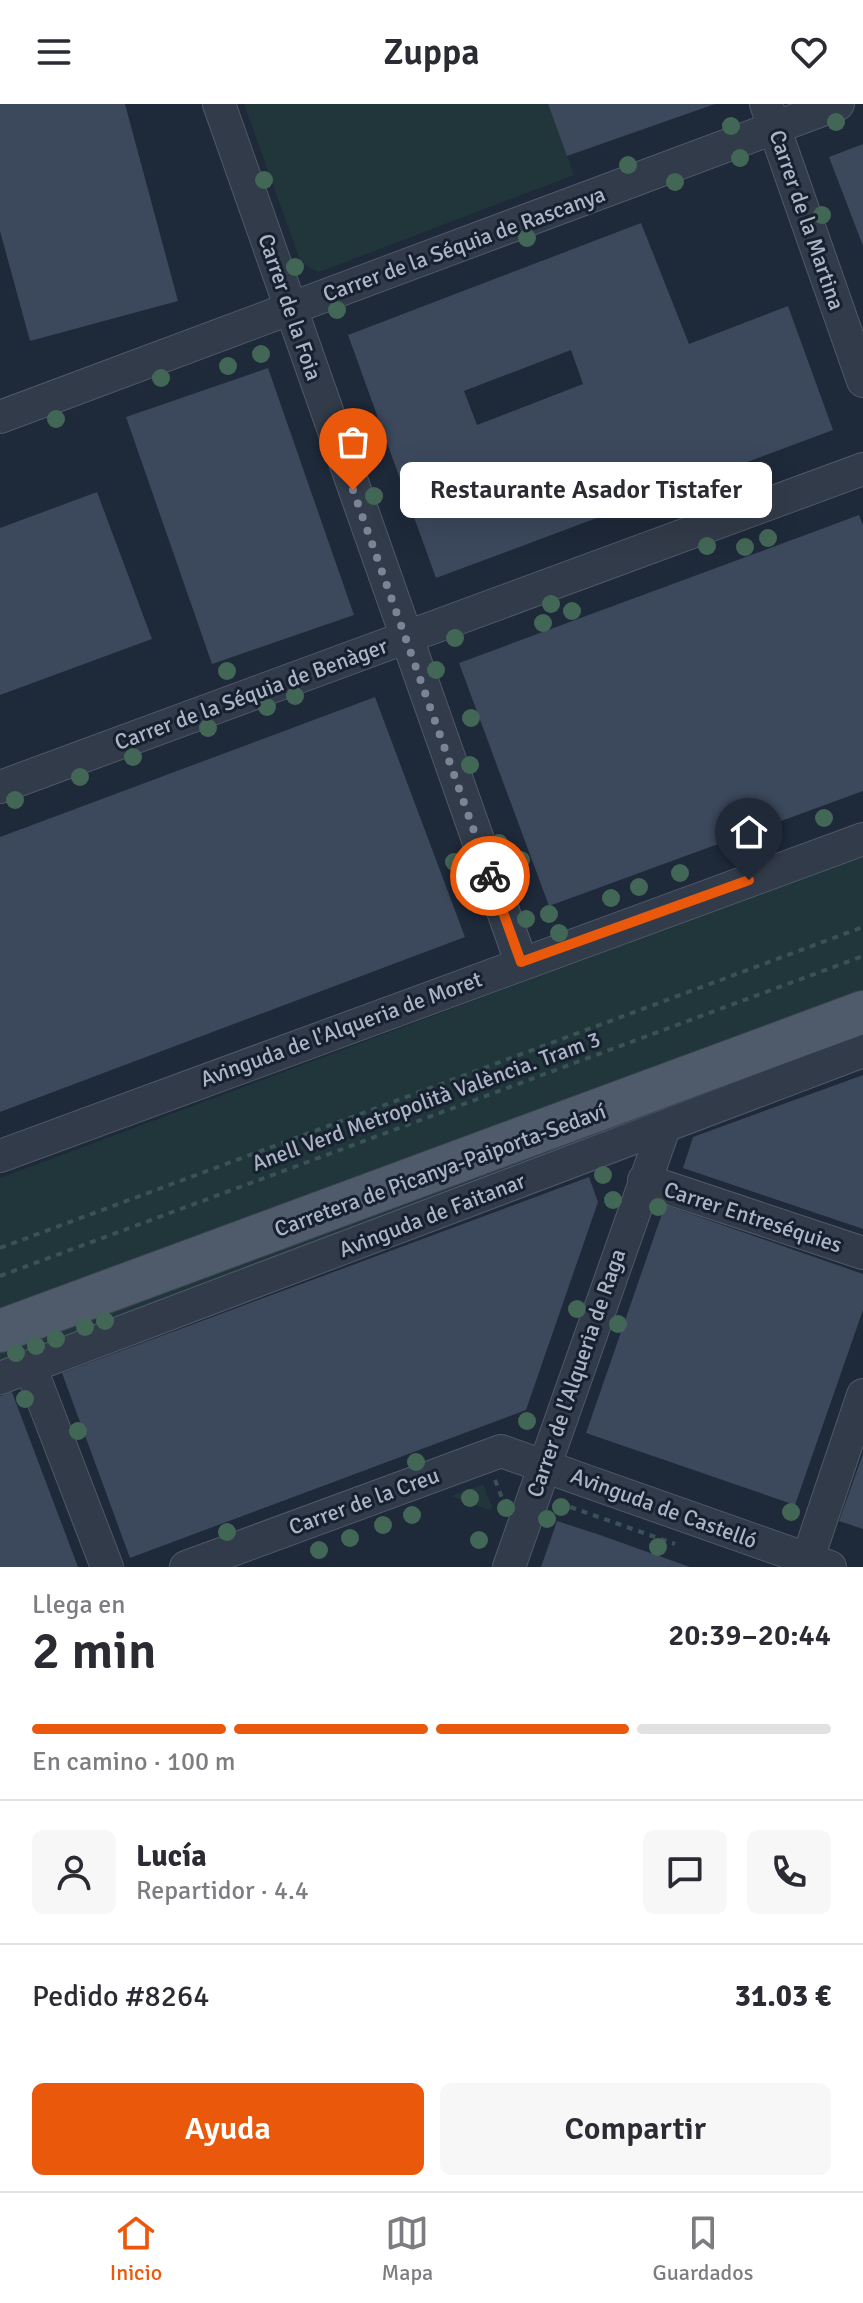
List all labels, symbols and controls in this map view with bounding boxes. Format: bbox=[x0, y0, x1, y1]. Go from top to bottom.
icon: menu bbox=[32, 30, 76, 74]
text: Zuppa bbox=[383, 30, 480, 75]
icon: heart bbox=[787, 30, 831, 74]
street label: Carrer de la Martina bbox=[764, 127, 850, 313]
street label: Carrer de la Séquia de Rascanya bbox=[319, 180, 609, 308]
street label: Carrer de la Foia bbox=[252, 230, 328, 384]
pin bbox=[319, 408, 387, 490]
icon: bag bbox=[331, 420, 375, 464]
callout: Restaurante Asador Tistafer bbox=[401, 462, 773, 518]
text: Restaurante Asador Tistafer bbox=[430, 474, 742, 506]
street label: Carrer de la Séquia de Benàger bbox=[111, 632, 391, 756]
pin bbox=[715, 798, 783, 880]
icon: home bbox=[727, 810, 771, 854]
courier bbox=[450, 836, 530, 916]
icon: bike bbox=[468, 854, 512, 898]
street label: Avinguda de l'Alqueria de Moret bbox=[197, 965, 486, 1093]
street label: Anell Verd Metropolità València. Tram 3 bbox=[248, 1025, 604, 1177]
street label: Carretera de Picanya-Paiporta-Sedaví bbox=[271, 1097, 609, 1243]
street label: Avinguda de Faitanar bbox=[335, 1167, 529, 1263]
street label: Carrer Entreséquies bbox=[661, 1175, 845, 1259]
street label: Carrer de l'Alqueria de Raga bbox=[521, 1245, 631, 1501]
street label: Carrer de la Creu bbox=[285, 1461, 443, 1541]
street label: Avinguda de Castelló bbox=[567, 1462, 761, 1554]
text: Llega en bbox=[32, 1589, 126, 1621]
text: 20:39–20:44 bbox=[668, 1617, 831, 1654]
text: 2 min bbox=[32, 1619, 157, 1683]
text: En camino · 100 m bbox=[32, 1746, 235, 1778]
button: person bbox=[32, 1830, 116, 1914]
button: chat bbox=[643, 1830, 727, 1914]
button: phone bbox=[747, 1830, 831, 1914]
text: Lucía bbox=[136, 1838, 207, 1875]
text: Repartidor · 4.4 bbox=[136, 1875, 309, 1907]
text: Pedido #8264 bbox=[32, 1978, 209, 2015]
text: 31.03 € bbox=[735, 1978, 831, 2015]
button: Ayuda bbox=[32, 2083, 424, 2175]
button: Compartir bbox=[440, 2083, 831, 2175]
tab: Inicio bbox=[110, 2211, 162, 2286]
tab: Mapa bbox=[381, 2211, 433, 2286]
tab: Guardados bbox=[653, 2211, 753, 2286]

